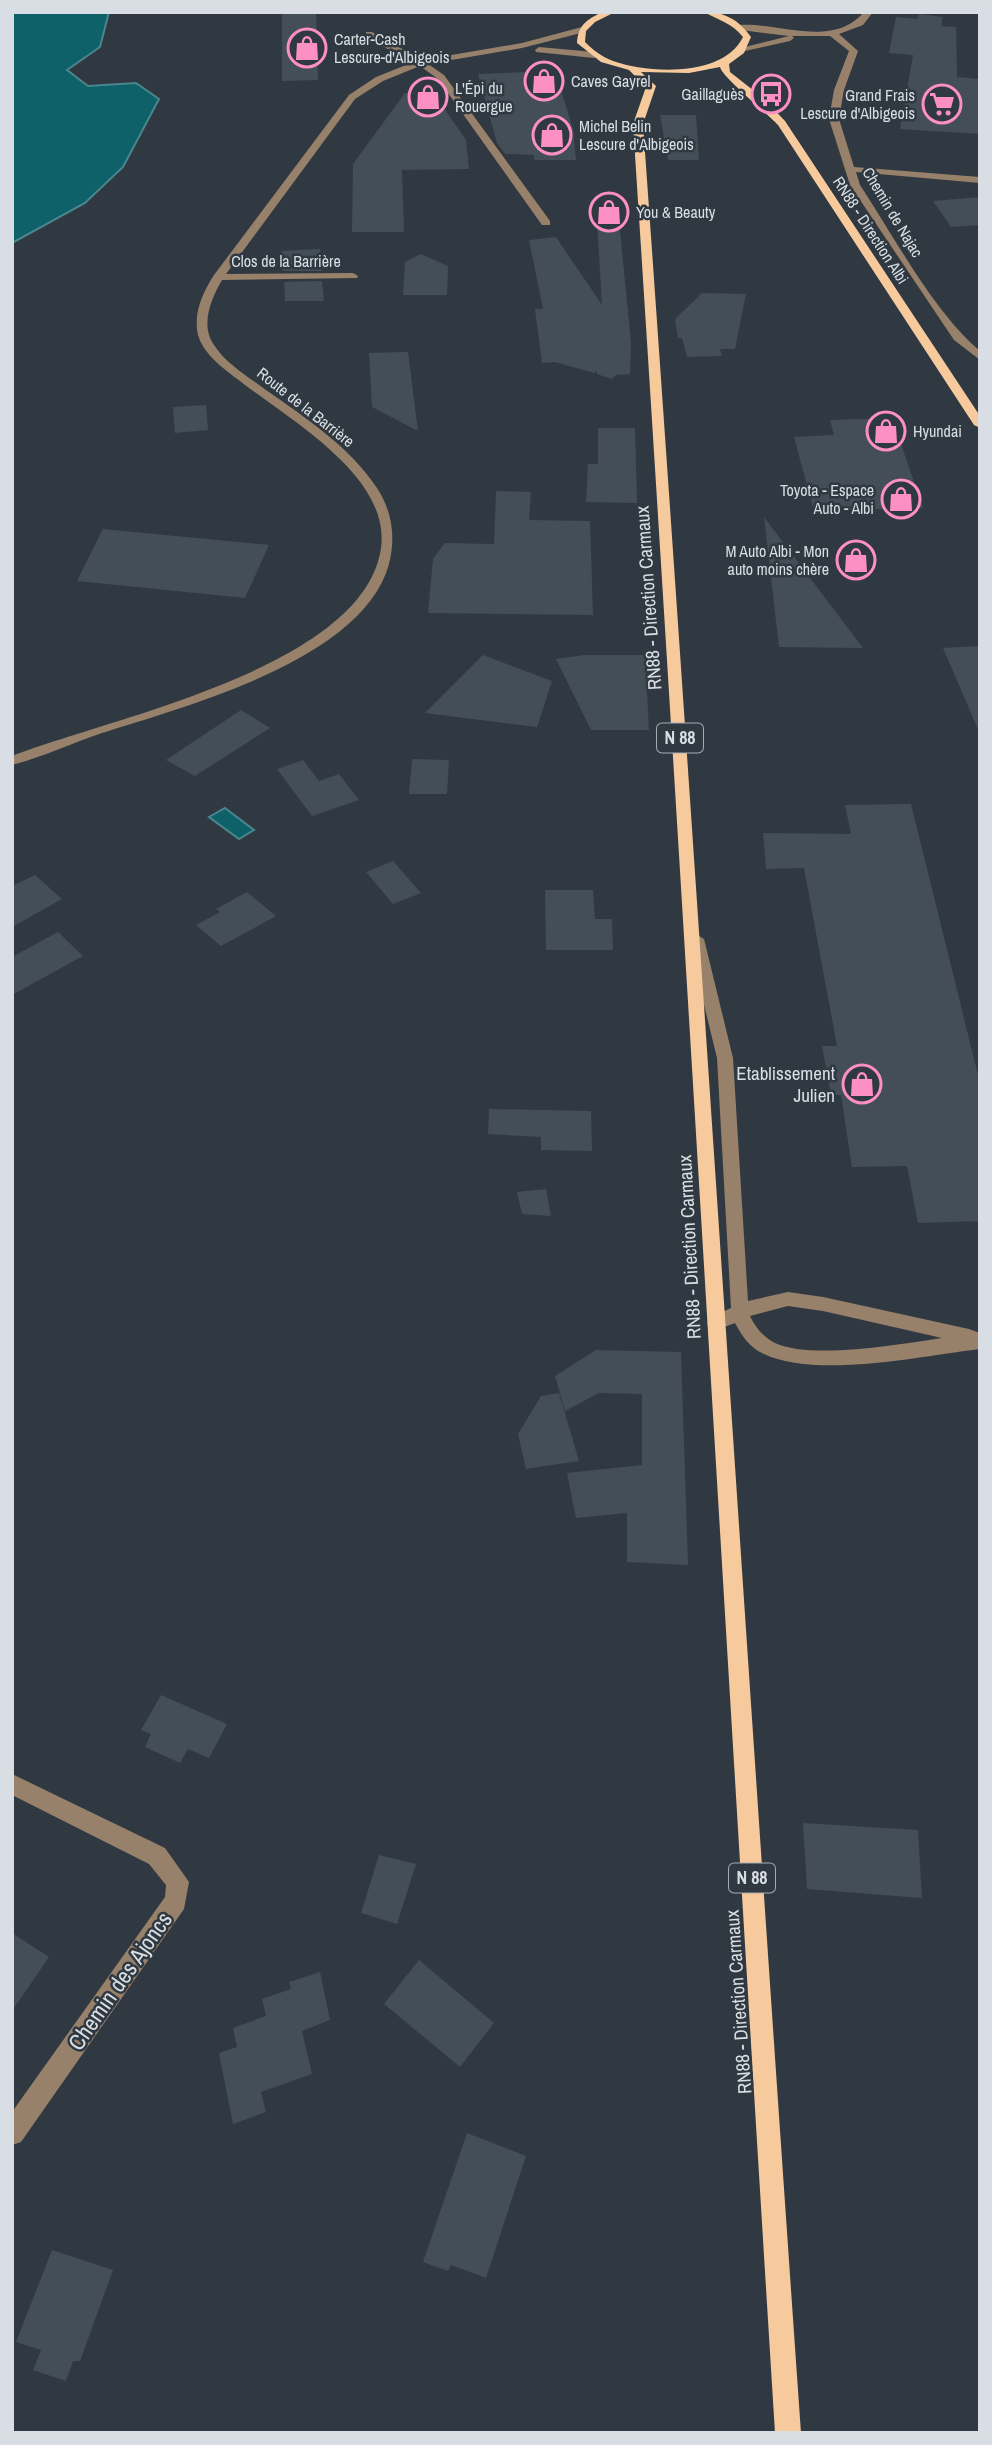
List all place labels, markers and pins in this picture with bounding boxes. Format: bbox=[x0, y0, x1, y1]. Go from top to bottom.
shop icon: Carter-Cash Lescure-d'Albigeois bbox=[286, 27, 328, 69]
place label: Carter-Cash Lescure-d'Albigeois bbox=[334, 28, 450, 68]
shop icon: Caves Gayrel bbox=[523, 60, 565, 102]
place label: Caves Gayrel bbox=[571, 70, 651, 92]
bus stop icon: Gaillaguès bbox=[750, 73, 792, 115]
shop icon: L'Épi du Rouergue bbox=[407, 76, 449, 118]
place label: L'Épi du Rouergue bbox=[455, 77, 513, 117]
place label: Gaillaguès bbox=[681, 83, 744, 105]
supermarket icon: Grand Frais Lescure d'Albigeois bbox=[921, 83, 963, 125]
place label: Grand Frais Lescure d'Albigeois bbox=[800, 84, 915, 124]
shop icon: Michel Belin Lescure d'Albigeois bbox=[531, 114, 573, 156]
place label: Michel Belin Lescure d'Albigeois bbox=[579, 115, 694, 155]
shop icon: You & Beauty bbox=[588, 191, 630, 233]
place label: You & Beauty bbox=[636, 201, 716, 223]
shop icon: Hyundai bbox=[865, 410, 907, 452]
place label: Hyundai bbox=[913, 420, 962, 442]
shop icon: Toyota - Espace Auto - Albi bbox=[880, 478, 922, 520]
place label: Toyota - Espace Auto - Albi bbox=[780, 479, 874, 519]
shop icon: M Auto Albi - Mon auto moins chère bbox=[835, 539, 877, 581]
place label: M Auto Albi - Mon auto moins chère bbox=[725, 540, 829, 580]
place label: Etablissement Julien bbox=[736, 1060, 836, 1108]
shop icon: Etablissement Julien bbox=[841, 1063, 883, 1105]

